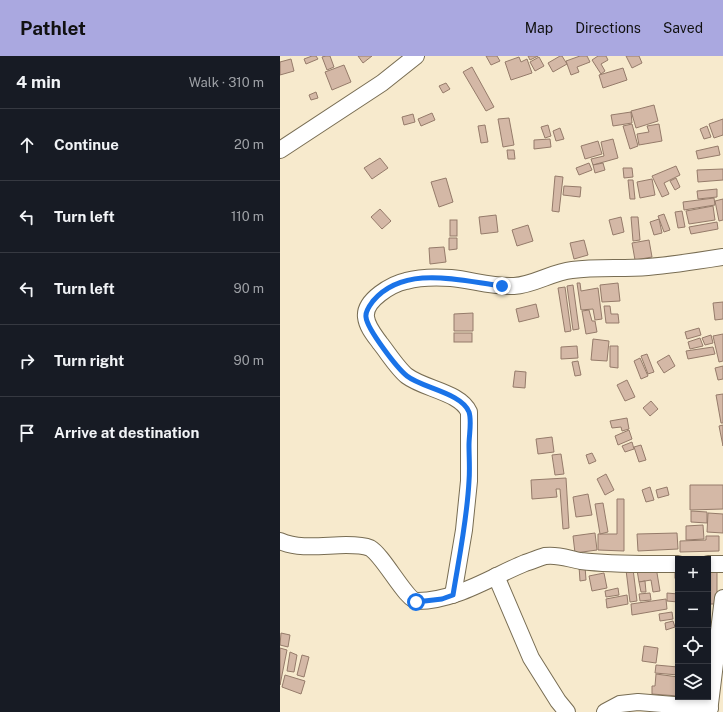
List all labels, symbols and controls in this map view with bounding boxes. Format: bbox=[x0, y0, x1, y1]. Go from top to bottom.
text: Pathlet bbox=[20, 17, 86, 39]
text: Map bbox=[525, 20, 553, 36]
text: Directions bbox=[575, 20, 641, 36]
text: Saved bbox=[663, 20, 703, 36]
text: 4 min bbox=[16, 72, 61, 92]
text: Walk · 310 m bbox=[189, 75, 264, 90]
icon: ahead bbox=[16, 134, 38, 156]
text: Continue bbox=[54, 136, 119, 153]
text: 20 m bbox=[234, 137, 264, 152]
icon: left bbox=[16, 206, 38, 228]
text: Turn left bbox=[54, 208, 115, 225]
text: 110 m bbox=[231, 209, 264, 224]
route end bbox=[493, 277, 511, 295]
icon: left bbox=[16, 278, 38, 300]
text: Turn left bbox=[54, 280, 115, 297]
text: 90 m bbox=[234, 281, 264, 296]
icon: right bbox=[16, 350, 38, 372]
text: Turn right bbox=[54, 352, 124, 369]
text: 90 m bbox=[234, 353, 264, 368]
icon: arrive bbox=[16, 422, 38, 444]
text: Arrive at destination bbox=[54, 424, 199, 441]
map controls bbox=[675, 556, 711, 700]
button: + bbox=[675, 556, 711, 592]
button: − bbox=[675, 592, 711, 628]
route start bbox=[407, 593, 425, 611]
button: locate bbox=[675, 628, 711, 664]
button: layers bbox=[675, 664, 711, 700]

